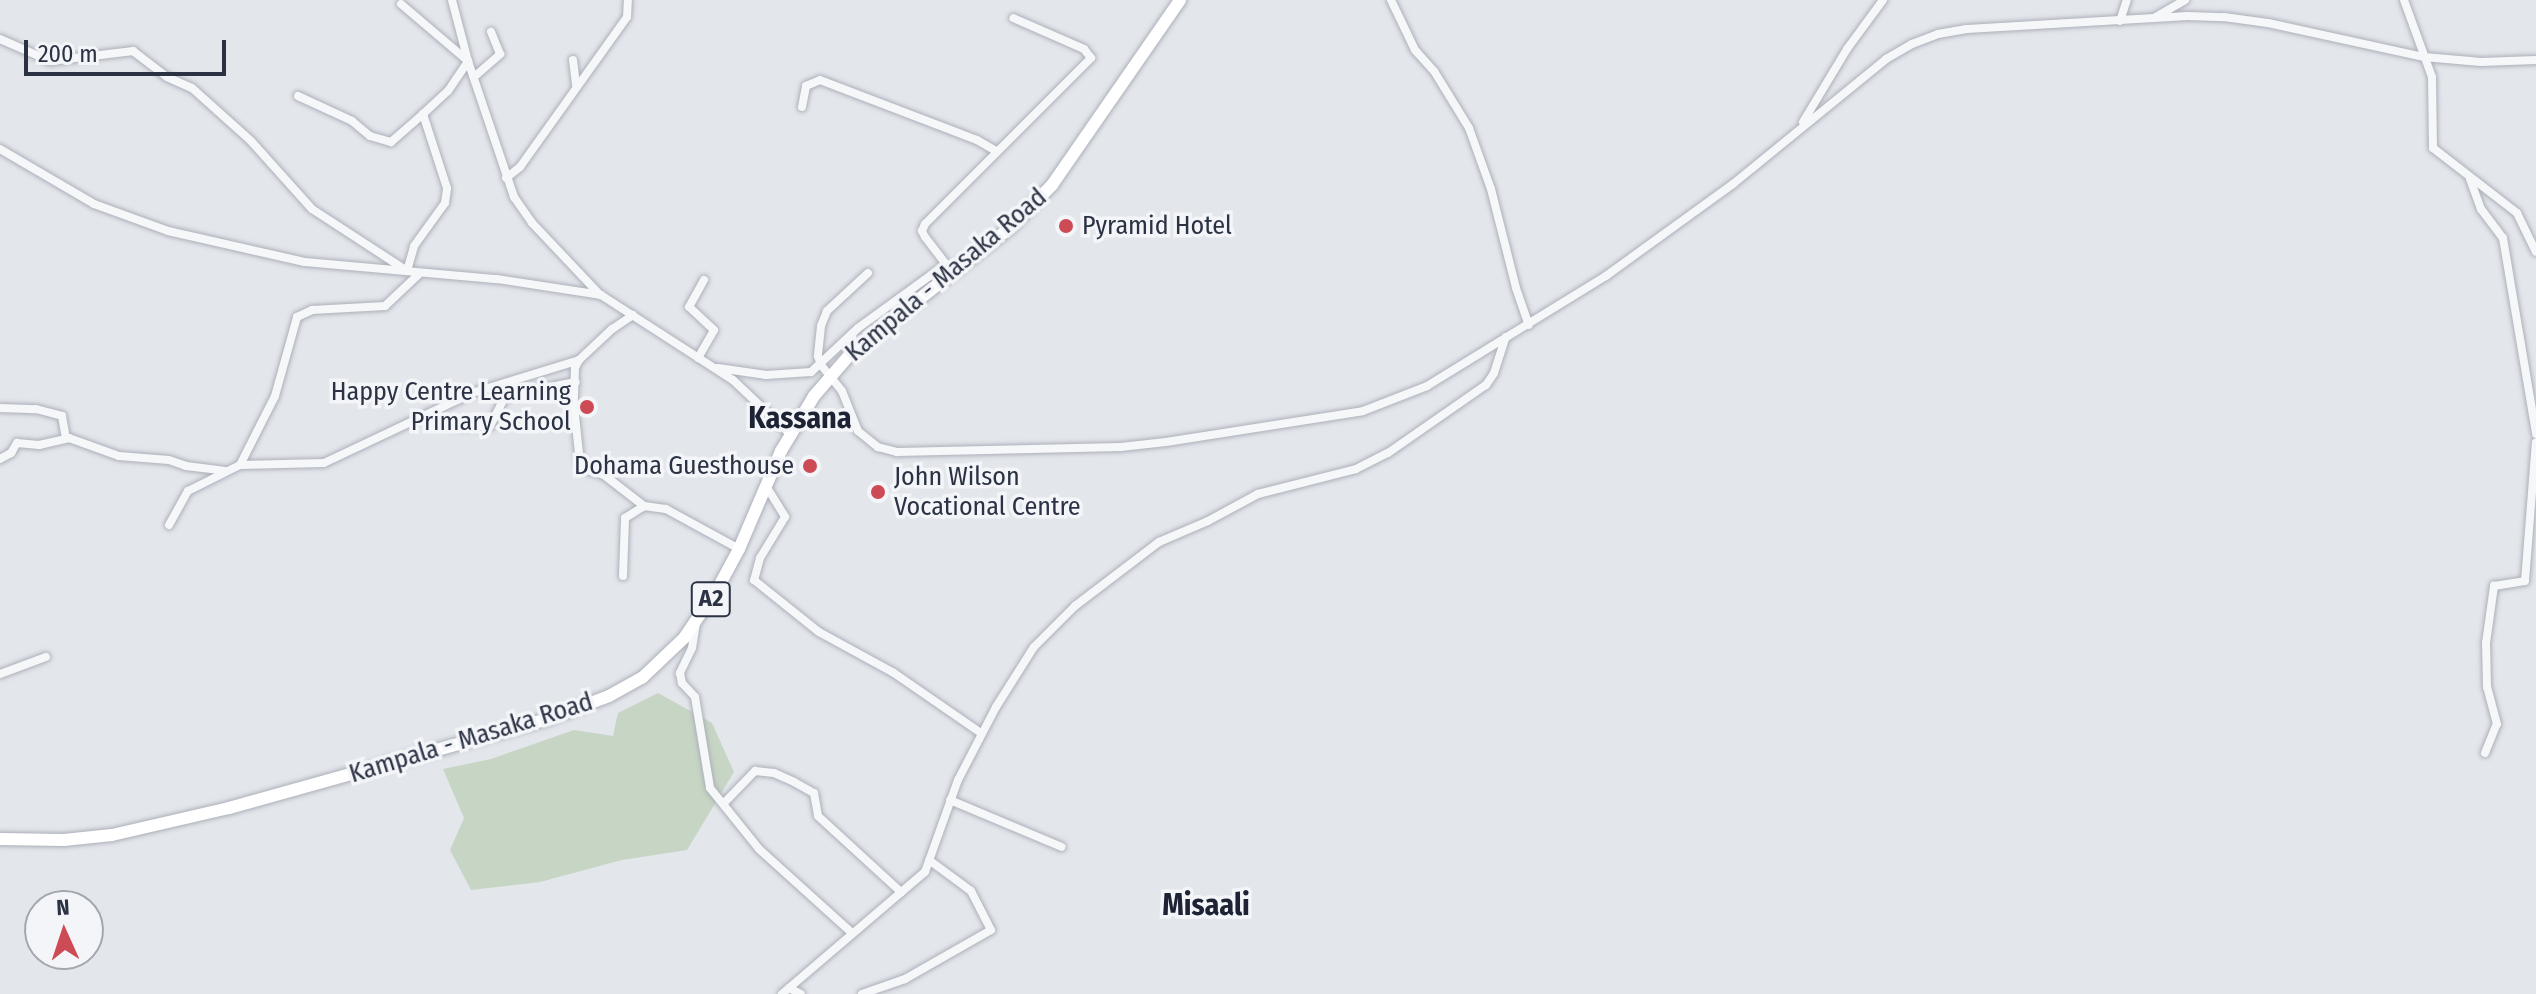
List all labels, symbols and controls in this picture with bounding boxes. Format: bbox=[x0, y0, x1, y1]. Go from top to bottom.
scale bar bbox=[28, 24, 230, 74]
text: 200 m bbox=[38, 40, 98, 68]
street label: Kampala - Masaka Road bbox=[839, 182, 1053, 368]
place label: Pyramid Hotel bbox=[1082, 210, 1232, 242]
marker: Pyramid Hotel bbox=[1057, 217, 1075, 235]
place label: Happy Centre Learning Primary School bbox=[331, 376, 571, 438]
marker: Happy Centre Learning Primary School bbox=[578, 398, 596, 416]
district label: Kassana bbox=[748, 400, 852, 436]
place label: Dohama Guesthouse bbox=[574, 450, 794, 482]
marker: Dohama Guesthouse bbox=[801, 457, 819, 475]
place label: John Wilson Vocational Centre bbox=[894, 461, 1081, 522]
marker: John Wilson Vocational Centre bbox=[869, 483, 887, 501]
road number: A2 bbox=[689, 579, 733, 619]
street label: Kampala - Masaka Road bbox=[346, 686, 596, 790]
district label: Misaali bbox=[1162, 887, 1250, 923]
north arrow bbox=[24, 890, 104, 970]
text: N bbox=[56, 894, 70, 921]

